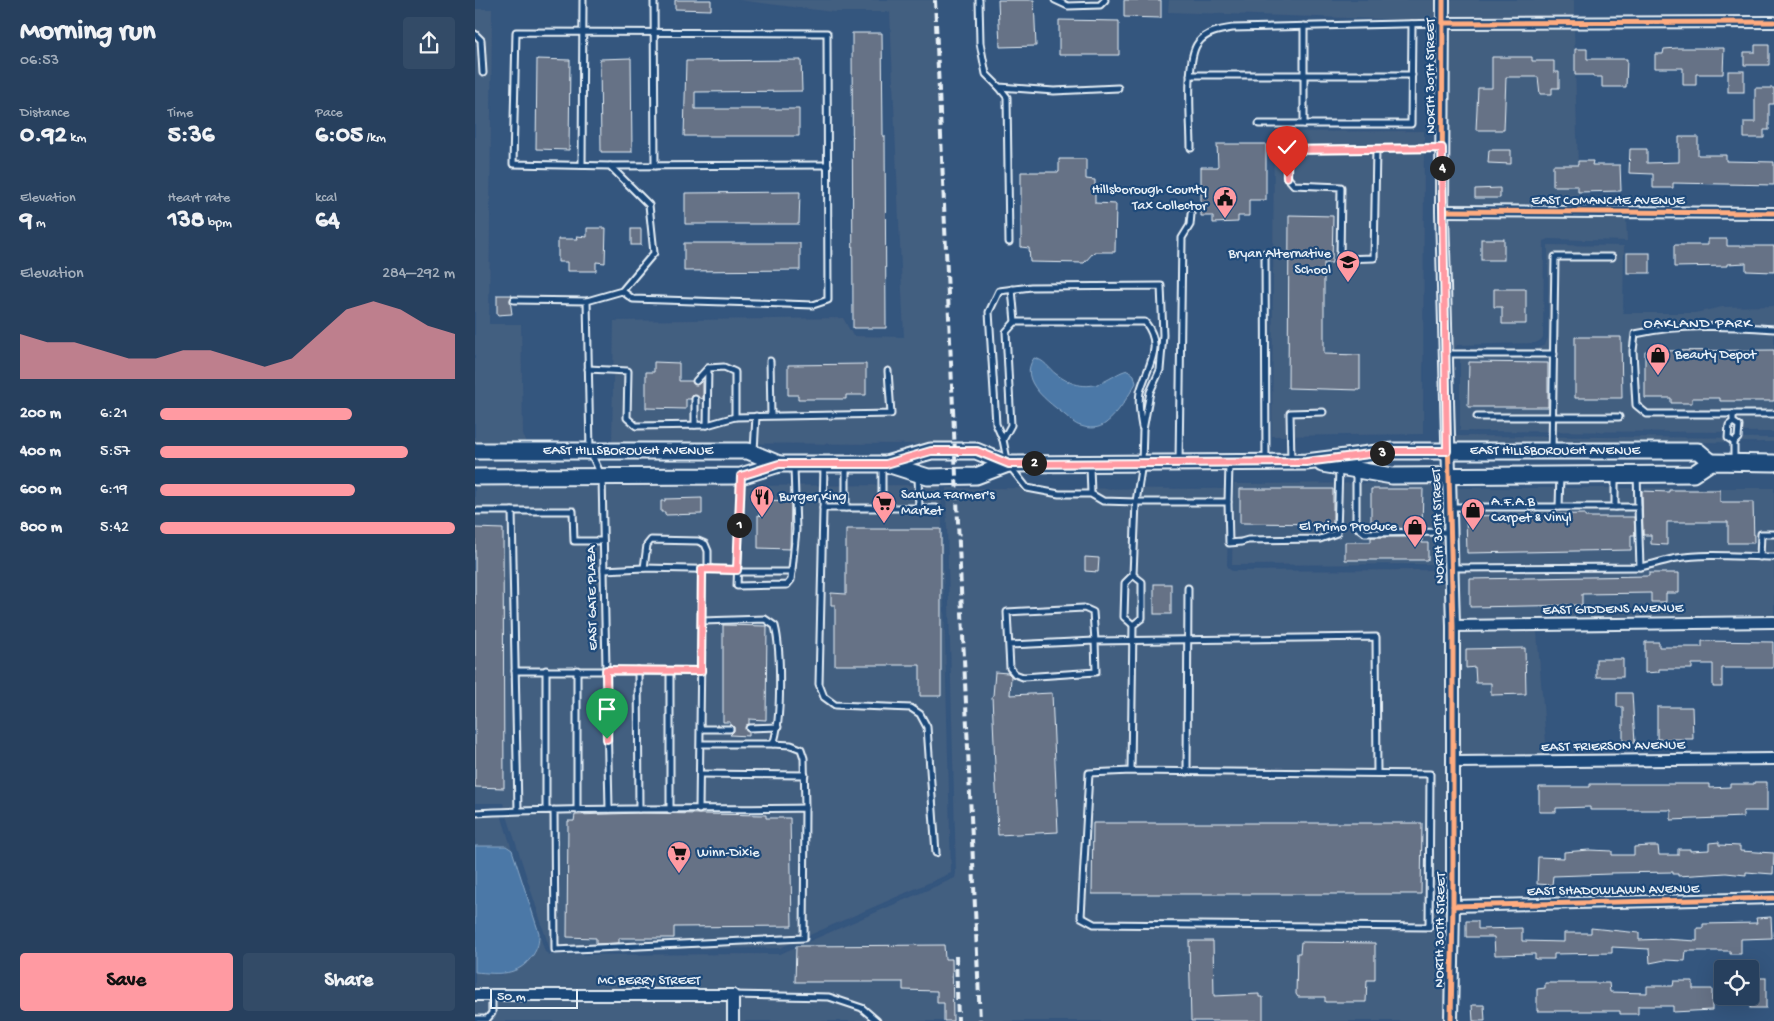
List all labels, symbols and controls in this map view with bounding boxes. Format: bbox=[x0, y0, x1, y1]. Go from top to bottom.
text: Morning run bbox=[20, 16, 155, 49]
button: share bbox=[403, 17, 455, 69]
street label: NORTH 30TH STREET bbox=[1423, 18, 1440, 134]
text: 06:53 bbox=[20, 52, 59, 71]
text: Distance bbox=[20, 105, 69, 122]
text: Time bbox=[168, 105, 193, 122]
text: Pace bbox=[315, 105, 343, 122]
text: 0.92 bbox=[20, 122, 67, 151]
text: 5:36 bbox=[168, 122, 214, 151]
text: 6:05 bbox=[315, 122, 363, 151]
pin bbox=[1266, 126, 1308, 177]
text: km bbox=[67, 130, 86, 147]
text: /km bbox=[363, 130, 386, 147]
icon: check bbox=[1273, 133, 1301, 161]
pin: 4 bbox=[1429, 156, 1455, 180]
text: 4 bbox=[1439, 160, 1446, 177]
place label: Hillsborough County Tax Collector bbox=[1092, 182, 1208, 215]
public building icon: Hillsborough County Tax Collector bbox=[1212, 185, 1238, 219]
text: Elevation bbox=[20, 190, 76, 207]
text: Heart rate bbox=[168, 190, 230, 207]
text: kcal bbox=[315, 190, 337, 207]
street label: EAST COMANCHE AVENUE bbox=[1531, 193, 1686, 210]
text: 9 bbox=[20, 207, 33, 236]
text: 138 bbox=[168, 207, 204, 236]
text: 64 bbox=[315, 207, 340, 236]
text: m bbox=[33, 215, 46, 232]
text: bpm bbox=[204, 215, 232, 232]
place label: Bryan Alternative School bbox=[1227, 246, 1332, 279]
school or university icon: Bryan Alternative School bbox=[1335, 249, 1361, 283]
text: Elevation bbox=[20, 265, 84, 284]
text: 284–292 m bbox=[382, 265, 455, 284]
district label: OAKLAND PARK bbox=[1644, 315, 1753, 333]
shop icon: Beauty Depot bbox=[1645, 342, 1671, 376]
place label: Beauty Depot bbox=[1674, 347, 1757, 364]
text: 200 m bbox=[20, 405, 61, 424]
text: 6:21 bbox=[100, 405, 127, 424]
pin: 3 bbox=[1369, 440, 1395, 466]
text: 400 m bbox=[20, 443, 61, 462]
text: 5:57 bbox=[100, 443, 130, 462]
street label: EAST HILLSBOROUGH AVENUE bbox=[543, 443, 715, 460]
street label: EAST HILLSBOROUGH AVENUE bbox=[1470, 443, 1642, 460]
text: 3 bbox=[1379, 445, 1386, 462]
pin: 2 bbox=[1021, 450, 1047, 476]
text: 2 bbox=[1031, 455, 1038, 472]
street label: NORTH 30TH STREET bbox=[1428, 467, 1450, 584]
text: 600 m bbox=[20, 481, 61, 500]
text: 6:19 bbox=[100, 481, 128, 500]
restaurant icon: Burger King bbox=[749, 484, 775, 518]
place label: Sanwa Farmer's Market bbox=[901, 487, 995, 520]
place label: Burger King bbox=[778, 489, 847, 506]
supermarket icon: Sanwa Farmer's Market bbox=[871, 490, 897, 524]
place label: A.F.A.B Carpet & Vinyl bbox=[1491, 494, 1572, 527]
shop icon: A.F.A.B Carpet & Vinyl bbox=[1460, 497, 1486, 531]
pin: 1 bbox=[727, 512, 751, 538]
shop icon: El Primo Produce bbox=[1402, 514, 1428, 548]
text: 1 bbox=[737, 517, 742, 534]
text: 800 m bbox=[20, 519, 62, 538]
text: 5:42 bbox=[100, 519, 129, 538]
place label: El Primo Produce bbox=[1299, 519, 1398, 536]
street label: EAST GATE PLAZA bbox=[584, 545, 602, 651]
street label: EAST GIDDENS AVENUE bbox=[1542, 600, 1685, 620]
pin bbox=[586, 688, 628, 739]
icon: arrive bbox=[593, 695, 621, 723]
street label: EAST FRIERSON AVENUE bbox=[1541, 737, 1687, 757]
supermarket icon: Winn-Dixie bbox=[666, 840, 692, 874]
place label: Winn-Dixie bbox=[697, 845, 760, 862]
street label: NORTH 30TH STREET bbox=[1431, 871, 1451, 988]
street label: EAST SHADOWLAWN AVENUE bbox=[1526, 881, 1701, 901]
button: Save bbox=[20, 953, 233, 1011]
button: Share bbox=[243, 953, 455, 1011]
map controls bbox=[1714, 960, 1759, 1005]
button: locate bbox=[1714, 960, 1759, 1005]
street label: MC BERRY STREET bbox=[597, 973, 701, 990]
scale bar bbox=[490, 986, 577, 1009]
text: 50 m bbox=[497, 989, 526, 1006]

